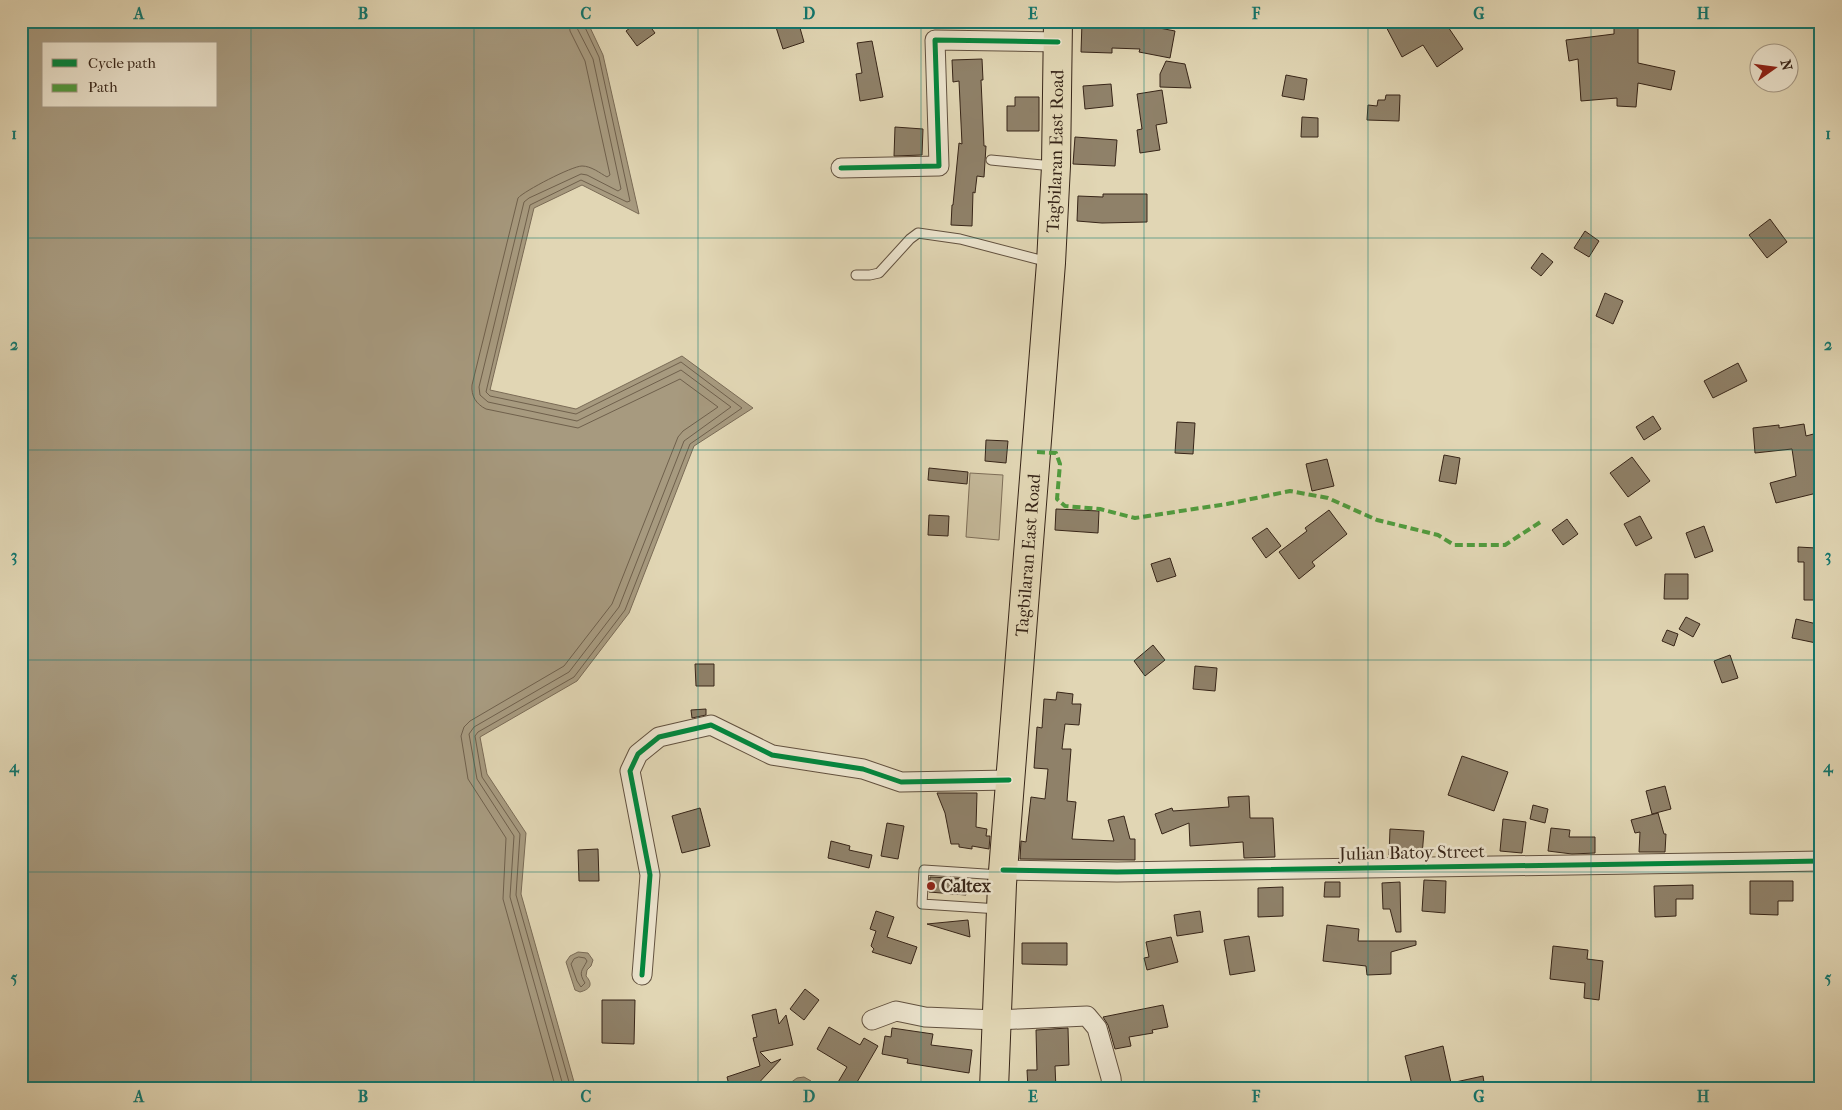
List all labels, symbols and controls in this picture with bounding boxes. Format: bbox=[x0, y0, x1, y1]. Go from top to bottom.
text: A bbox=[133, 4, 145, 23]
text: B bbox=[358, 4, 368, 23]
text: C bbox=[581, 4, 592, 23]
text: D bbox=[803, 4, 815, 23]
text: E bbox=[1028, 4, 1038, 23]
text: F bbox=[1251, 4, 1261, 23]
text: G bbox=[1473, 4, 1485, 23]
text: H bbox=[1697, 4, 1710, 23]
legend bbox=[42, 42, 218, 108]
north arrow bbox=[1750, 42, 1800, 92]
text: Cycle path bbox=[88, 54, 156, 72]
text: N bbox=[1777, 58, 1796, 73]
street label: Tagbilaran East Road bbox=[1042, 69, 1068, 233]
text: Path bbox=[88, 78, 118, 96]
text: 1 bbox=[11, 124, 17, 143]
text: 1 bbox=[1825, 124, 1831, 143]
text: 2 bbox=[10, 335, 18, 354]
text: 2 bbox=[1824, 335, 1832, 354]
street label: Tagbilaran East Road bbox=[1011, 473, 1045, 637]
text: 3 bbox=[11, 546, 17, 566]
text: 3 bbox=[1825, 546, 1831, 566]
text: 4 bbox=[8, 757, 20, 777]
text: 4 bbox=[1822, 757, 1834, 777]
street label: Julian Batoy Street bbox=[1337, 841, 1486, 865]
place label: Caltex bbox=[941, 876, 992, 897]
marker: Caltex bbox=[925, 880, 937, 892]
text: 5 bbox=[11, 968, 18, 987]
text: 5 bbox=[1825, 968, 1832, 987]
text: A bbox=[133, 1087, 145, 1106]
text: B bbox=[358, 1087, 368, 1106]
text: C bbox=[581, 1087, 592, 1106]
text: D bbox=[803, 1087, 815, 1106]
text: E bbox=[1028, 1087, 1038, 1106]
text: F bbox=[1251, 1087, 1261, 1106]
text: G bbox=[1473, 1087, 1485, 1106]
text: H bbox=[1697, 1087, 1710, 1106]

